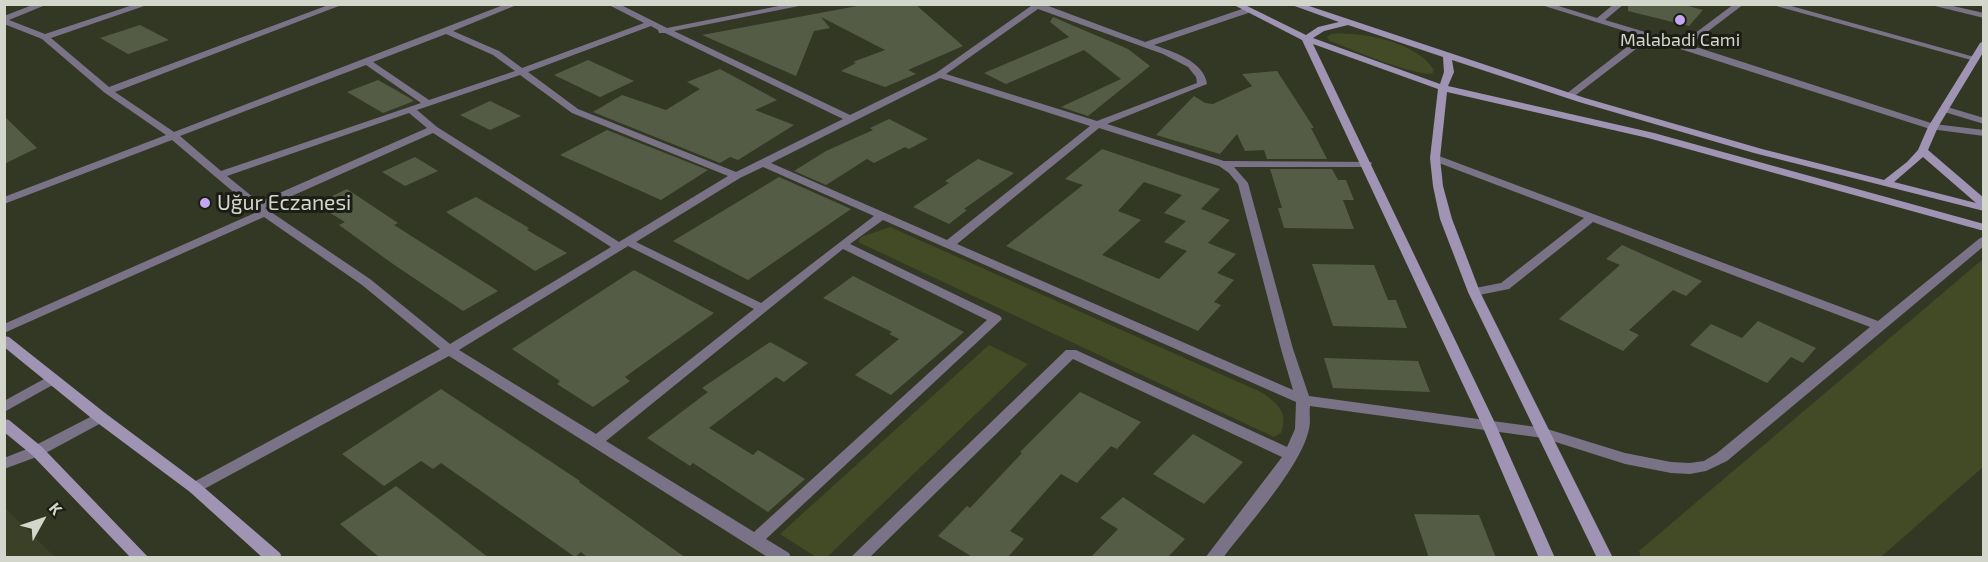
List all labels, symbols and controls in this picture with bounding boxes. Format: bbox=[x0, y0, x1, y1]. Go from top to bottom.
marker: Malabadi Cami bbox=[1673, 13, 1687, 27]
place label: Malabadi Cami bbox=[1620, 29, 1740, 51]
place label: Uğur Eczanesi bbox=[217, 190, 351, 216]
marker: Uğur Eczanesi bbox=[198, 196, 212, 210]
north arrow bbox=[12, 490, 72, 550]
text: K bbox=[46, 498, 67, 518]

